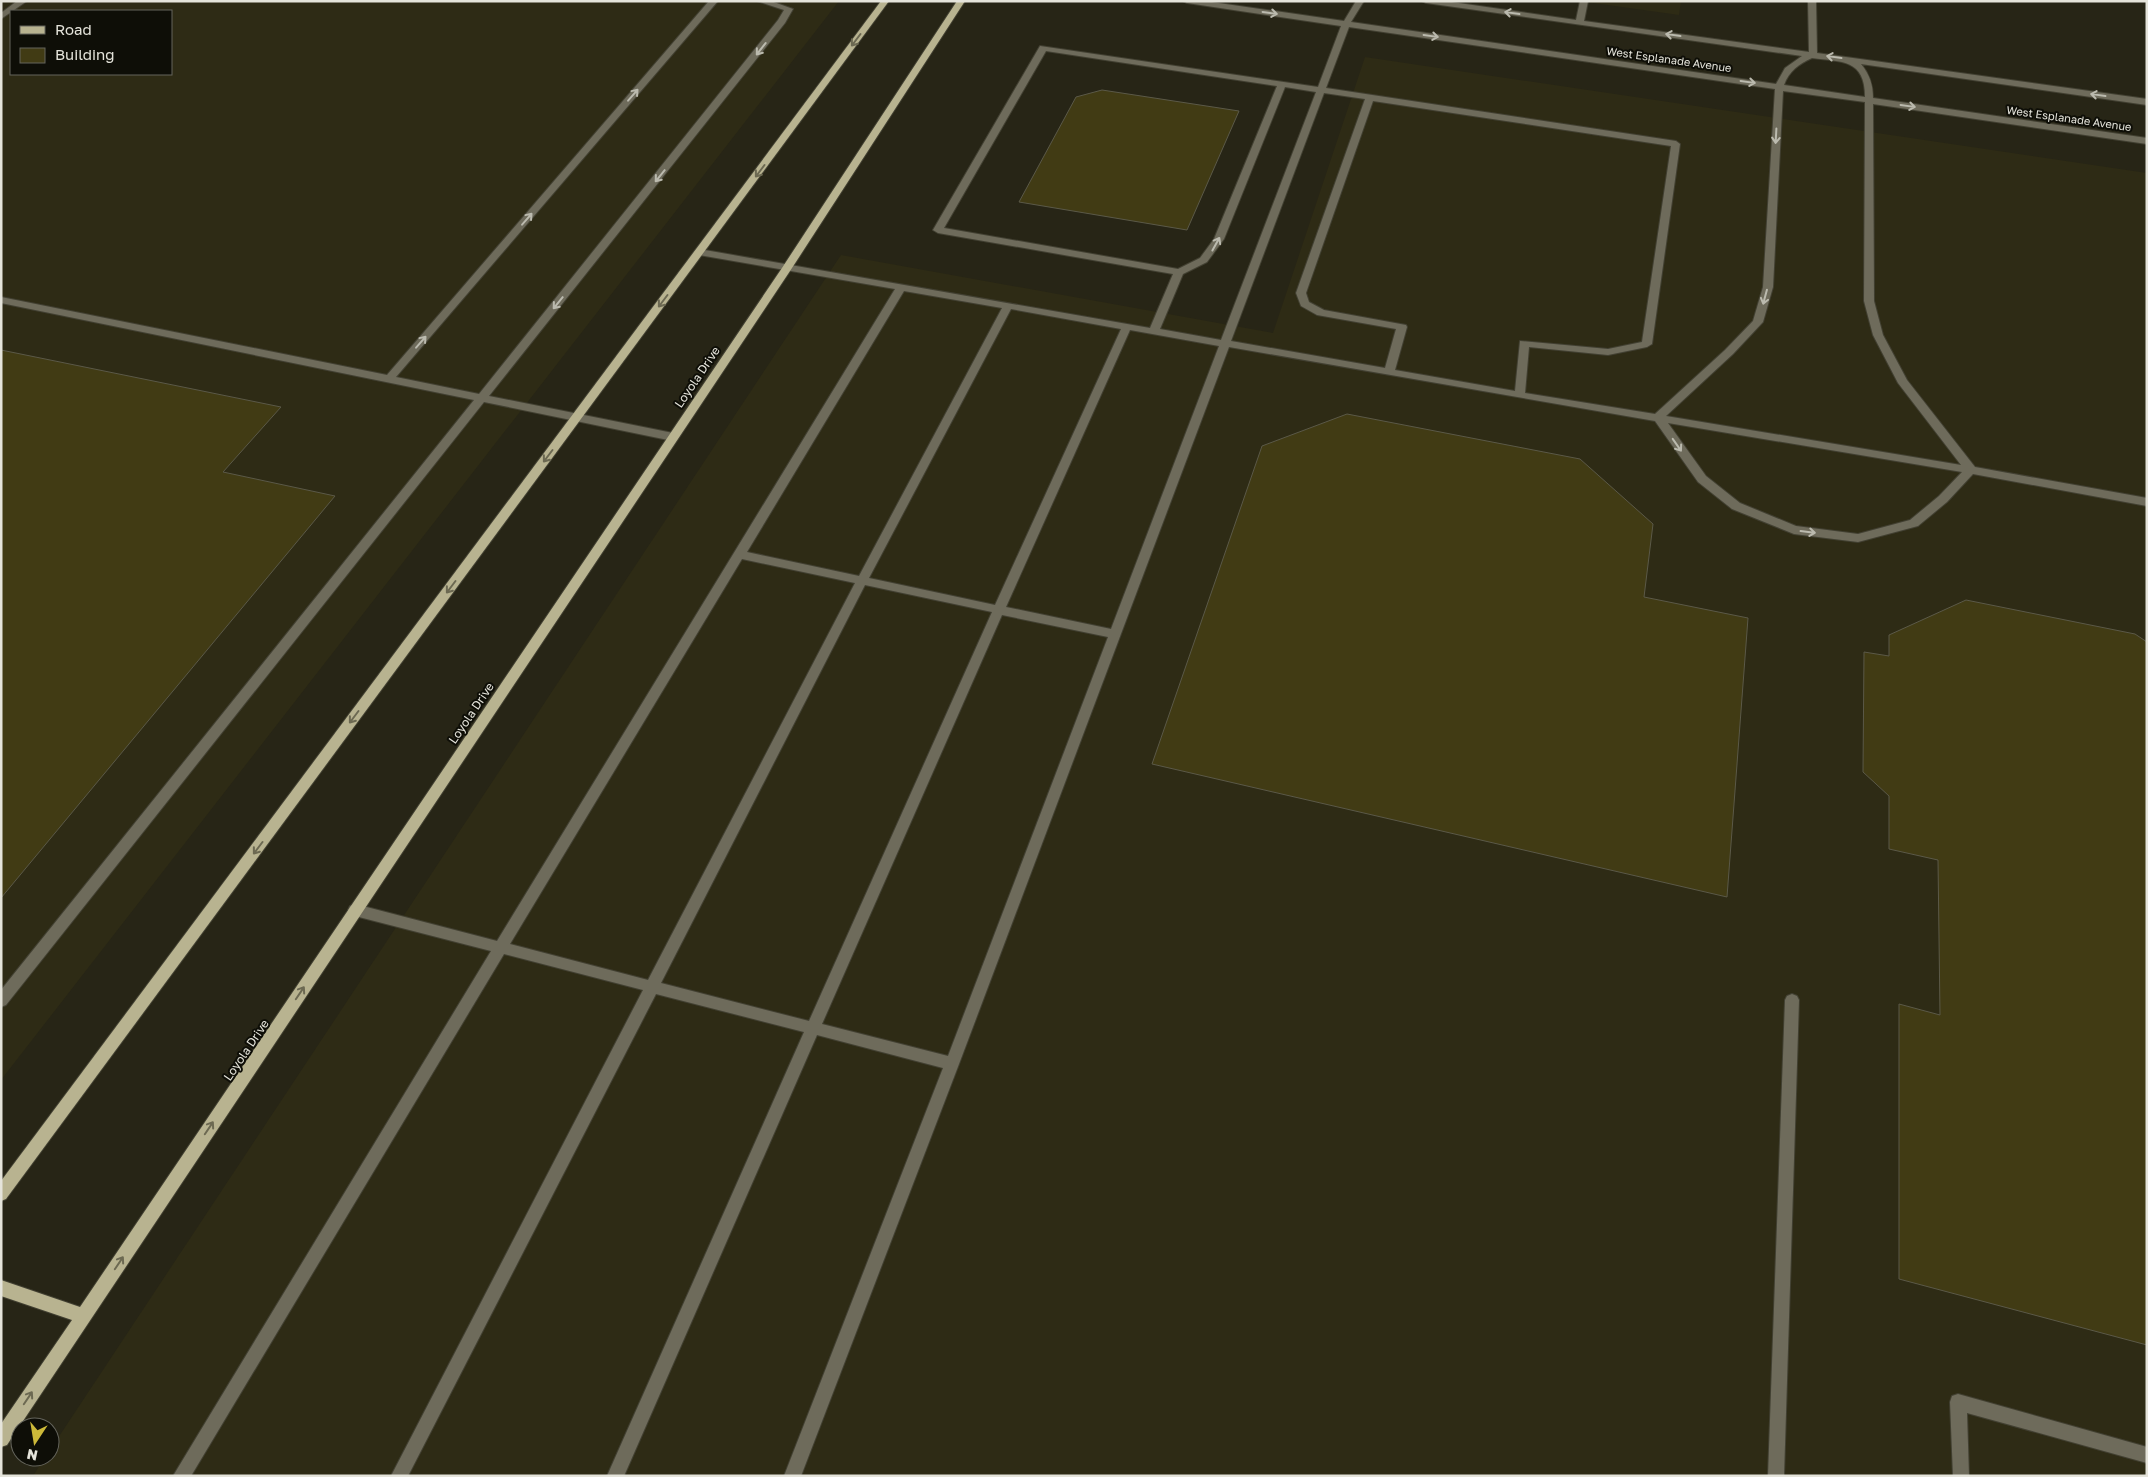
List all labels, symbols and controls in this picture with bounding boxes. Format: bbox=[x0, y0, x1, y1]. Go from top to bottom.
one-way arrow bbox=[1262, 8, 1278, 18]
one-way arrow bbox=[1504, 8, 1520, 18]
legend bbox=[10, 10, 172, 75]
text: Road bbox=[55, 20, 92, 38]
one-way arrow bbox=[1665, 30, 1681, 40]
one-way arrow bbox=[1423, 31, 1439, 41]
one-way arrow bbox=[851, 33, 862, 46]
one-way arrow bbox=[755, 42, 766, 55]
street label: West Esplanade Avenue bbox=[1606, 44, 1732, 74]
text: Building bbox=[55, 45, 115, 63]
one-way arrow bbox=[1826, 52, 1842, 62]
one-way arrow bbox=[1739, 78, 1755, 88]
one-way arrow bbox=[627, 89, 639, 102]
one-way arrow bbox=[2091, 89, 2107, 99]
one-way arrow bbox=[1900, 101, 1916, 111]
street label: West Esplanade Avenue bbox=[2006, 103, 2132, 133]
one-way arrow bbox=[1771, 127, 1781, 143]
one-way arrow bbox=[754, 164, 765, 177]
one-way arrow bbox=[654, 169, 665, 182]
one-way arrow bbox=[521, 212, 533, 225]
one-way arrow bbox=[1212, 237, 1221, 252]
one-way arrow bbox=[1760, 289, 1769, 305]
one-way arrow bbox=[658, 294, 668, 308]
one-way arrow bbox=[553, 296, 564, 309]
one-way arrow bbox=[415, 335, 427, 348]
street label: Loyola Drive bbox=[671, 343, 723, 411]
one-way arrow bbox=[1672, 438, 1682, 452]
one-way arrow bbox=[543, 449, 553, 463]
one-way arrow bbox=[1800, 527, 1816, 537]
one-way arrow bbox=[446, 580, 456, 594]
street label: Loyola Drive bbox=[445, 679, 497, 747]
one-way arrow bbox=[349, 710, 360, 723]
one-way arrow bbox=[252, 841, 263, 854]
one-way arrow bbox=[295, 986, 305, 1000]
street label: Loyola Drive bbox=[220, 1016, 272, 1084]
one-way arrow bbox=[204, 1121, 215, 1135]
one-way arrow bbox=[114, 1256, 124, 1270]
one-way arrow bbox=[23, 1391, 34, 1405]
north arrow bbox=[10, 1417, 60, 1467]
text: N bbox=[25, 1446, 39, 1465]

